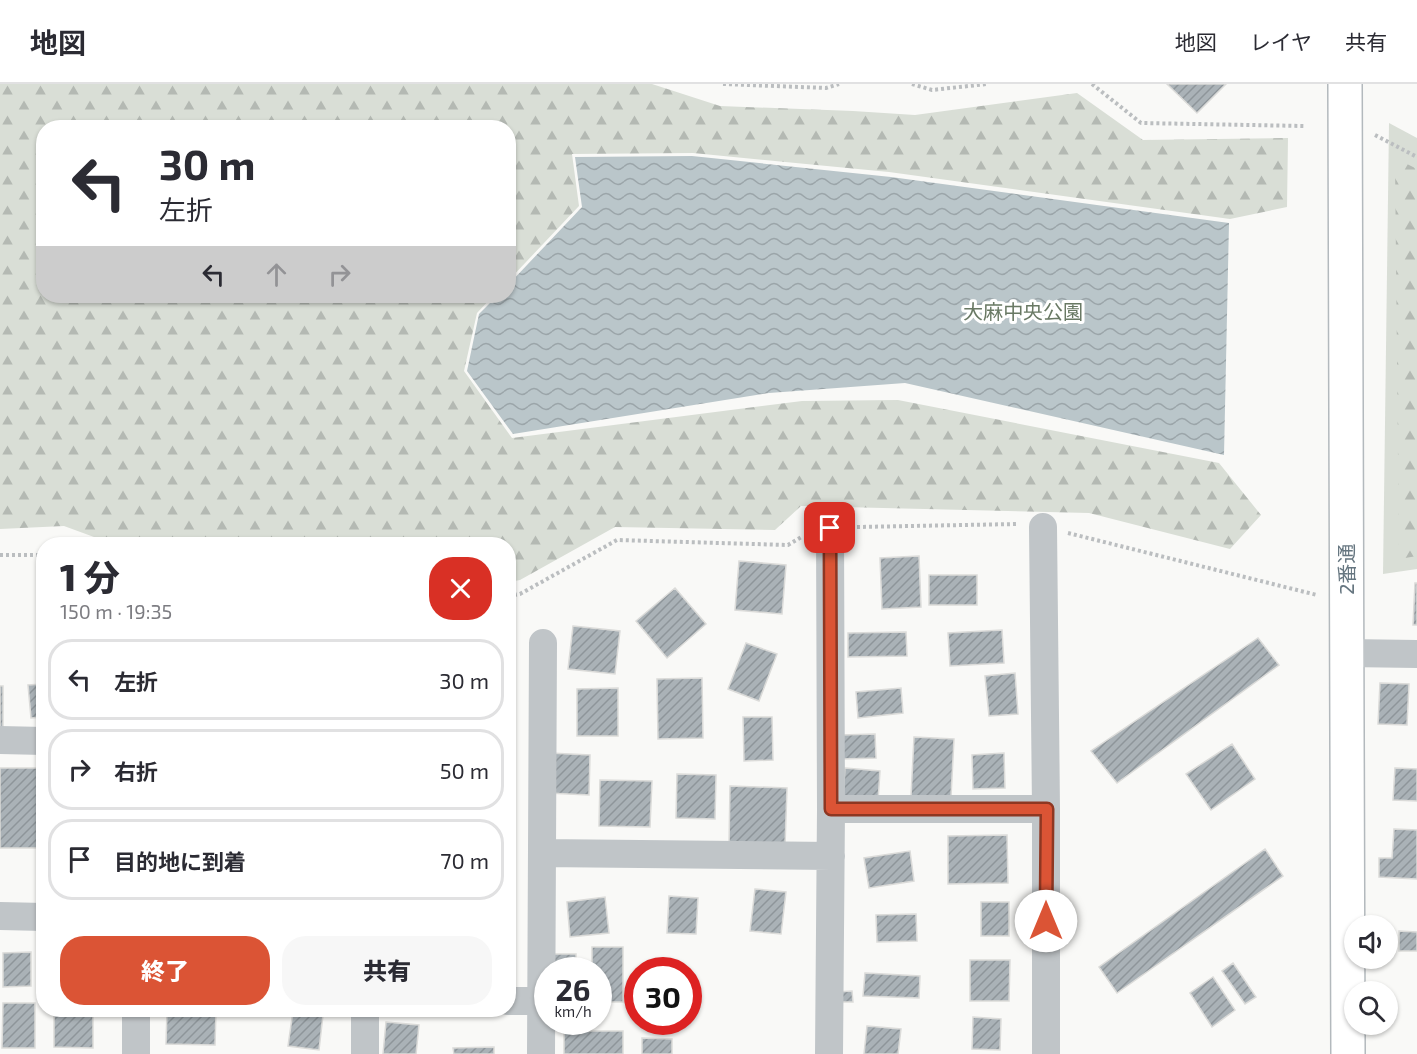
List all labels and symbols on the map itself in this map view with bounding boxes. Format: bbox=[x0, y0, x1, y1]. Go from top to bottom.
park label: 大麻中央公園 bbox=[963, 299, 1083, 323]
pin bbox=[804, 502, 855, 553]
street label: 2番通 bbox=[1334, 543, 1358, 595]
position arrow bbox=[1014, 889, 1078, 953]
speed limit sign: 30 bbox=[624, 957, 702, 1035]

